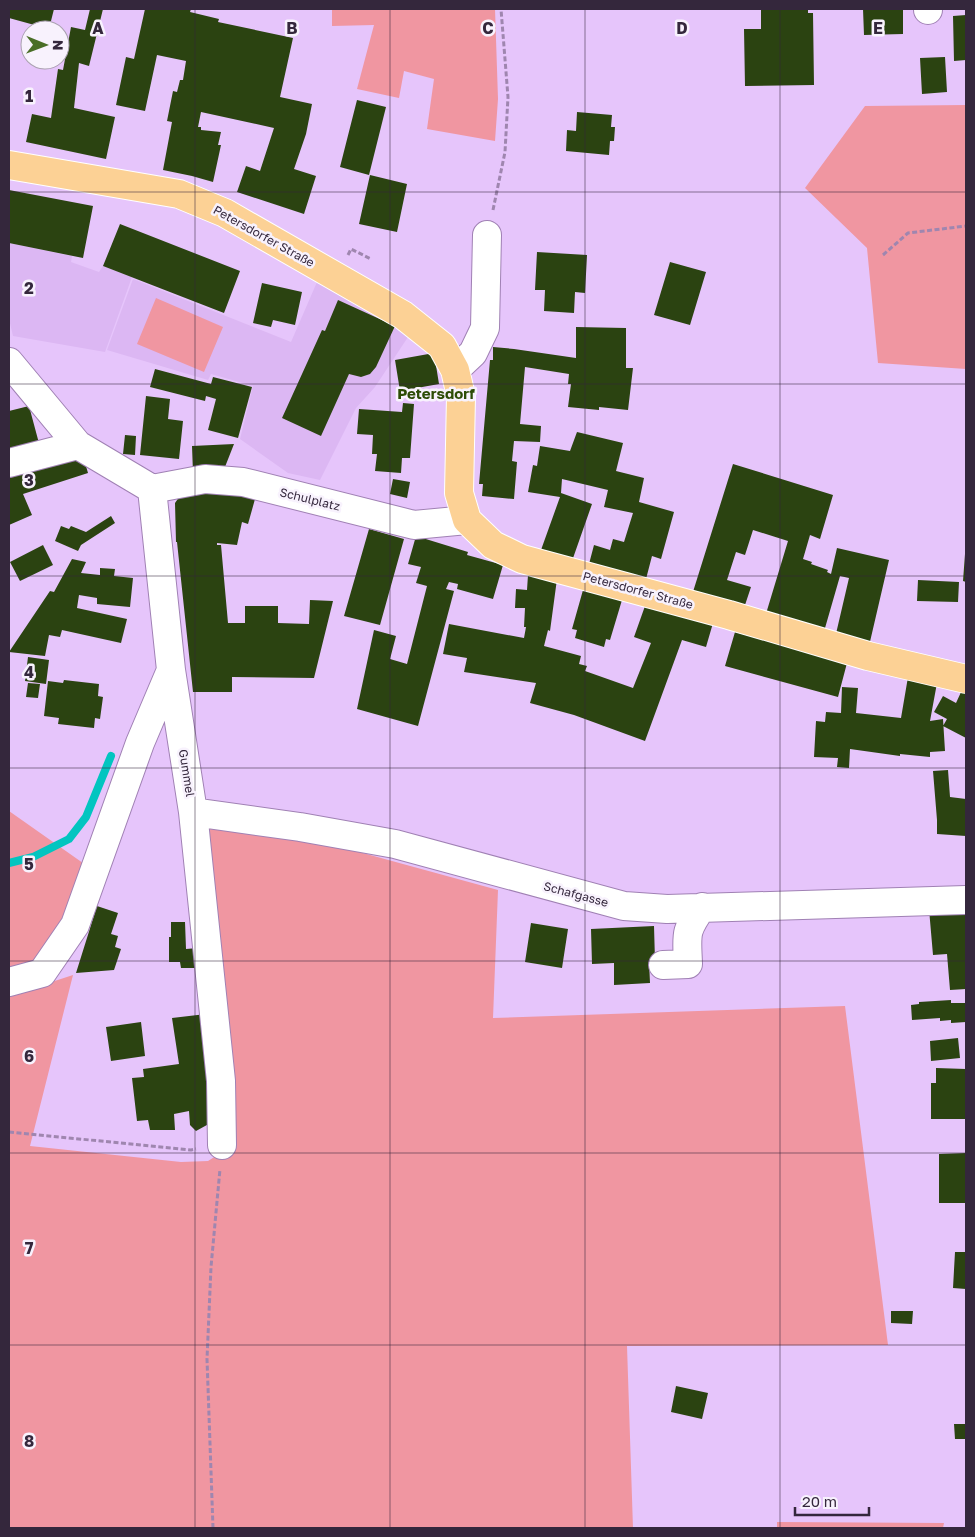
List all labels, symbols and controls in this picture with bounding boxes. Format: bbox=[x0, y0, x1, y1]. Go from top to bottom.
text: A bbox=[92, 18, 104, 38]
text: B bbox=[286, 18, 298, 38]
text: C bbox=[482, 18, 494, 38]
text: D bbox=[676, 18, 688, 38]
text: E bbox=[873, 18, 883, 38]
north arrow bbox=[20, 20, 70, 70]
text: N bbox=[50, 40, 67, 51]
text: 1 bbox=[25, 86, 33, 106]
street label: Petersdorfer Straße bbox=[211, 202, 317, 270]
text: 2 bbox=[24, 278, 34, 298]
district label: Petersdorf bbox=[397, 384, 475, 402]
text: 3 bbox=[24, 470, 34, 490]
street label: Schulplatz bbox=[278, 484, 342, 514]
street label: Petersdorfer Straße bbox=[581, 568, 695, 612]
text: 4 bbox=[24, 662, 34, 682]
street label: Gummel bbox=[176, 748, 198, 798]
text: 5 bbox=[24, 854, 34, 874]
street label: Schafgasse bbox=[542, 878, 610, 910]
text: 6 bbox=[24, 1046, 34, 1066]
text: 7 bbox=[25, 1238, 34, 1258]
text: 8 bbox=[24, 1431, 34, 1451]
scale bar bbox=[795, 1484, 869, 1516]
text: 20 m bbox=[802, 1492, 837, 1510]

